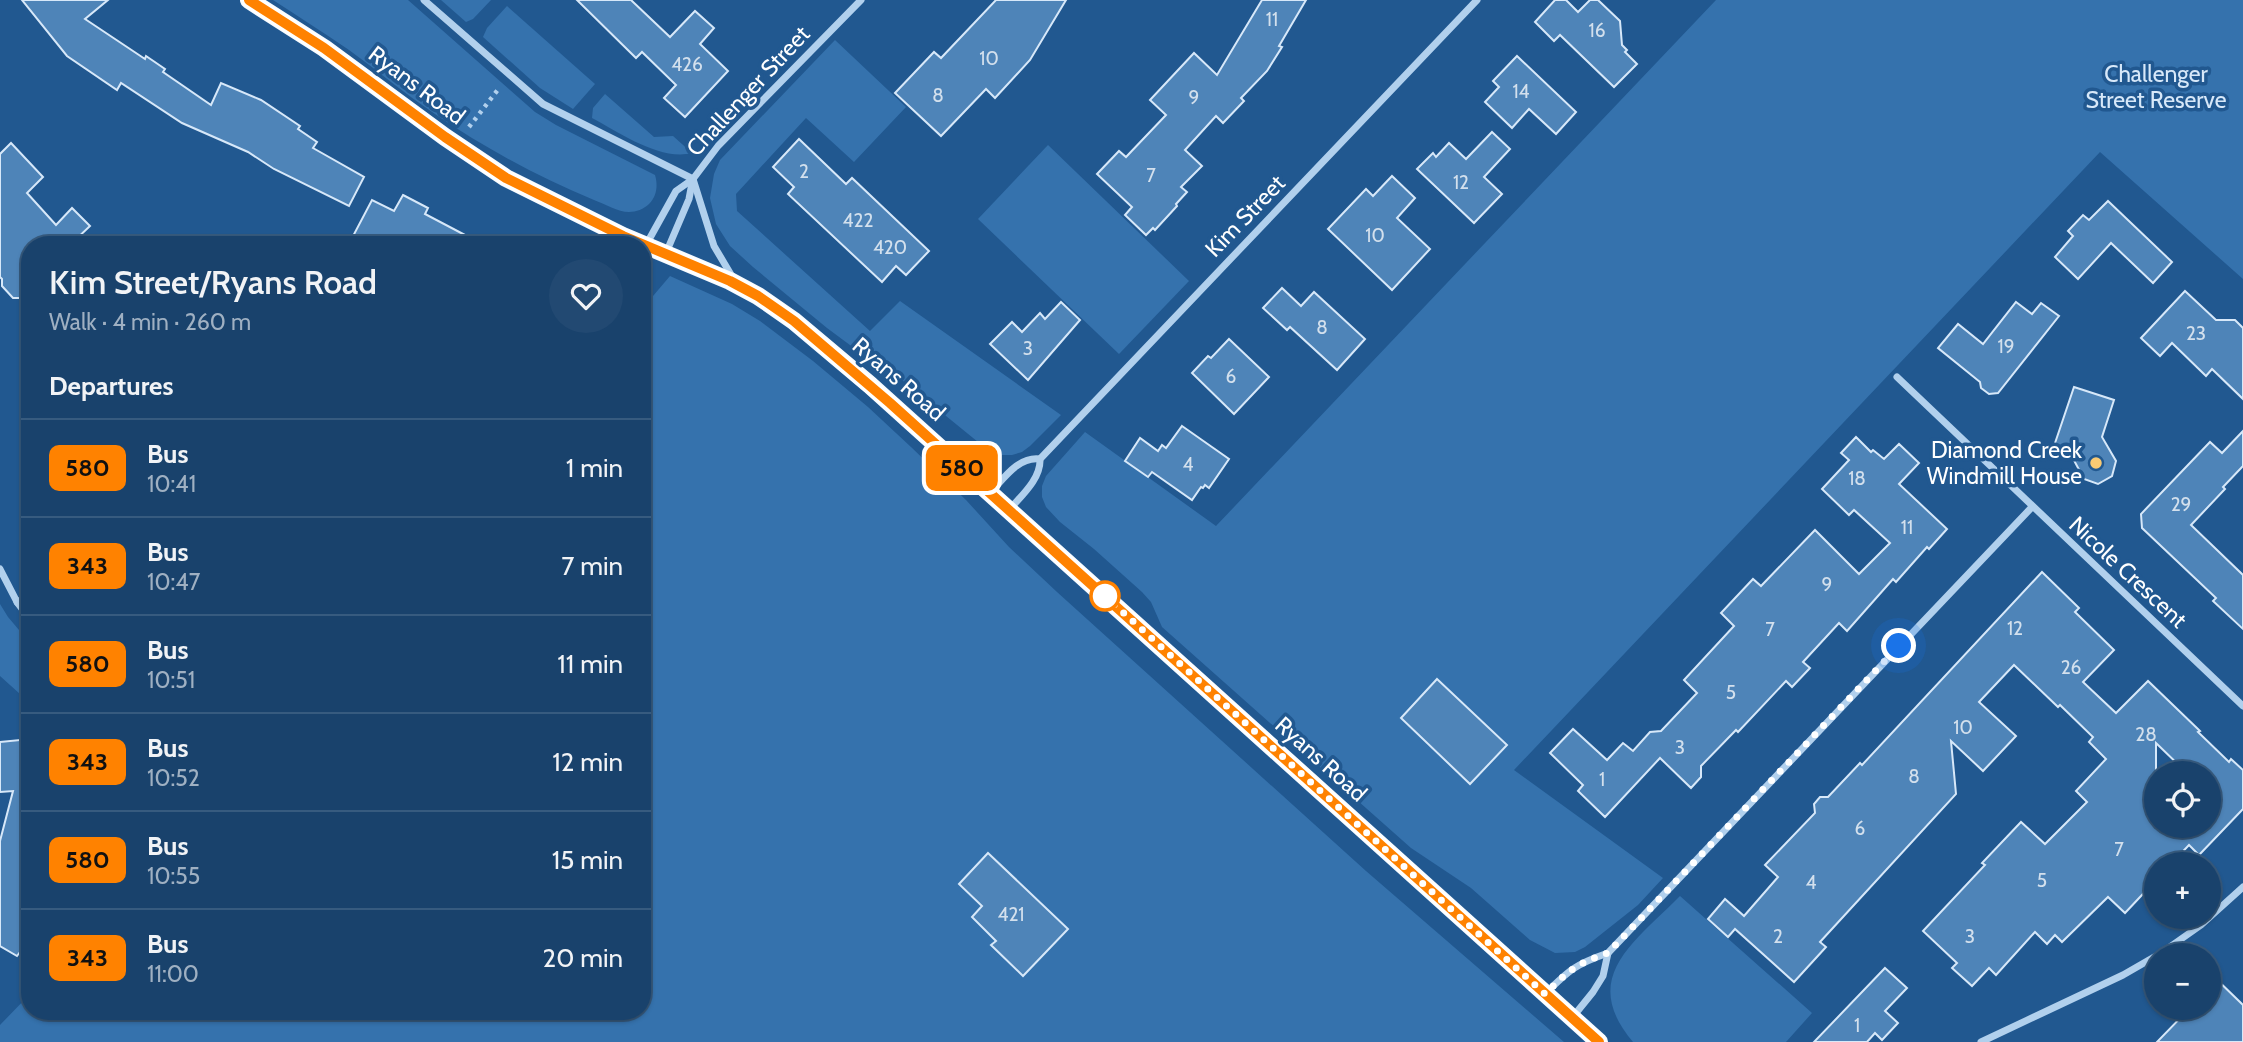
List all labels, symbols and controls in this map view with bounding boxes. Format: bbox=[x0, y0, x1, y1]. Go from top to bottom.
house number: 11 bbox=[1266, 8, 1278, 31]
house number: 16 bbox=[1589, 19, 1606, 42]
street label: Challenger Street bbox=[681, 20, 816, 162]
street label: Ryans Road bbox=[363, 40, 471, 130]
house number: 10 bbox=[979, 47, 999, 70]
house number: 426 bbox=[671, 53, 703, 76]
park label: Challenger Street Reserve bbox=[2086, 60, 2227, 114]
house number: 14 bbox=[1512, 80, 1530, 103]
house number: 8 bbox=[932, 84, 944, 107]
house number: 9 bbox=[1189, 86, 1199, 109]
house number: 2 bbox=[799, 160, 809, 183]
house number: 7 bbox=[1146, 164, 1156, 187]
street label: Kim Street bbox=[1199, 169, 1291, 263]
house number: 12 bbox=[1453, 171, 1469, 194]
house number: 422 bbox=[843, 209, 873, 232]
house number: 10 bbox=[1365, 224, 1385, 247]
house number: 420 bbox=[873, 236, 907, 259]
button: heart bbox=[549, 259, 623, 333]
text: Kim Street/Ryans Road bbox=[49, 262, 377, 302]
text: Walk · 4 min · 260 m bbox=[49, 308, 251, 336]
house number: 8 bbox=[1316, 316, 1328, 339]
house number: 23 bbox=[2186, 322, 2206, 345]
street label: Ryans Road bbox=[847, 331, 951, 427]
house number: 19 bbox=[1998, 335, 2015, 358]
house number: 3 bbox=[1023, 337, 1033, 360]
house number: 6 bbox=[1226, 365, 1236, 388]
text: Departures bbox=[49, 370, 173, 402]
place label: Diamond Creek Windmill House bbox=[1927, 436, 2083, 490]
text: Bus bbox=[147, 438, 188, 470]
line badge: 580 bbox=[922, 445, 1002, 491]
text: 1 min bbox=[566, 452, 623, 484]
text: 580 bbox=[65, 453, 110, 482]
text: 580 bbox=[940, 453, 984, 482]
house number: 4 bbox=[1183, 453, 1194, 476]
marker: Diamond Creek Windmill House bbox=[2088, 455, 2104, 471]
house number: 18 bbox=[1848, 467, 1866, 490]
text: 10:41 bbox=[147, 470, 196, 498]
house number: 29 bbox=[2171, 493, 2191, 516]
street label: Nicole Crescent bbox=[2063, 510, 2193, 634]
house number: 11 bbox=[1901, 516, 1913, 539]
text: Bus bbox=[147, 536, 188, 568]
text: 7 min bbox=[561, 550, 623, 582]
text: 343 bbox=[67, 551, 108, 580]
text: 10:47 bbox=[147, 568, 200, 596]
house number: 9 bbox=[1822, 573, 1832, 596]
unlabelled marker bbox=[1090, 581, 1120, 611]
house number: 12 bbox=[2007, 617, 2023, 640]
house number: 7 bbox=[1765, 618, 1775, 641]
your location bbox=[1881, 628, 1916, 663]
text: Bus bbox=[147, 634, 188, 666]
text: 11 min bbox=[557, 648, 623, 680]
text: 580 bbox=[65, 649, 110, 678]
house number: 26 bbox=[2061, 656, 2081, 679]
text: 10:51 bbox=[147, 666, 195, 694]
house number: 5 bbox=[1726, 681, 1736, 704]
street label: Ryans Road bbox=[1269, 711, 1373, 807]
house number: 10 bbox=[1953, 716, 1973, 739]
house number: 28 bbox=[2135, 723, 2157, 746]
text: Bus bbox=[147, 732, 188, 764]
house number: 3 bbox=[1675, 736, 1685, 759]
text: 12 min bbox=[552, 746, 623, 778]
text: 343 bbox=[67, 747, 108, 776]
map controls bbox=[2144, 761, 2221, 1020]
button: locate bbox=[2144, 761, 2221, 838]
text: 10:52 bbox=[147, 764, 200, 792]
house number: 8 bbox=[1908, 765, 1920, 788]
house number: 1 bbox=[1599, 768, 1605, 791]
house number: 6 bbox=[1855, 817, 1865, 840]
text: Bus bbox=[147, 830, 188, 862]
house number: 7 bbox=[2114, 838, 2124, 861]
text: 15 min bbox=[552, 844, 623, 876]
text: 580 bbox=[65, 845, 110, 874]
button: + bbox=[2144, 852, 2221, 929]
text: 10:55 bbox=[147, 862, 200, 890]
house number: 5 bbox=[2037, 869, 2047, 892]
house number: 4 bbox=[1806, 871, 1817, 894]
house number: 421 bbox=[997, 903, 1025, 926]
house number: 2 bbox=[1773, 925, 1783, 948]
house number: 3 bbox=[1965, 925, 1975, 948]
text: Bus bbox=[147, 928, 188, 960]
text: 20 min bbox=[543, 942, 623, 974]
text: 343 bbox=[67, 943, 108, 972]
button: − bbox=[2144, 943, 2221, 1020]
text: 11:00 bbox=[147, 960, 199, 988]
house number: 1 bbox=[1854, 1014, 1860, 1037]

